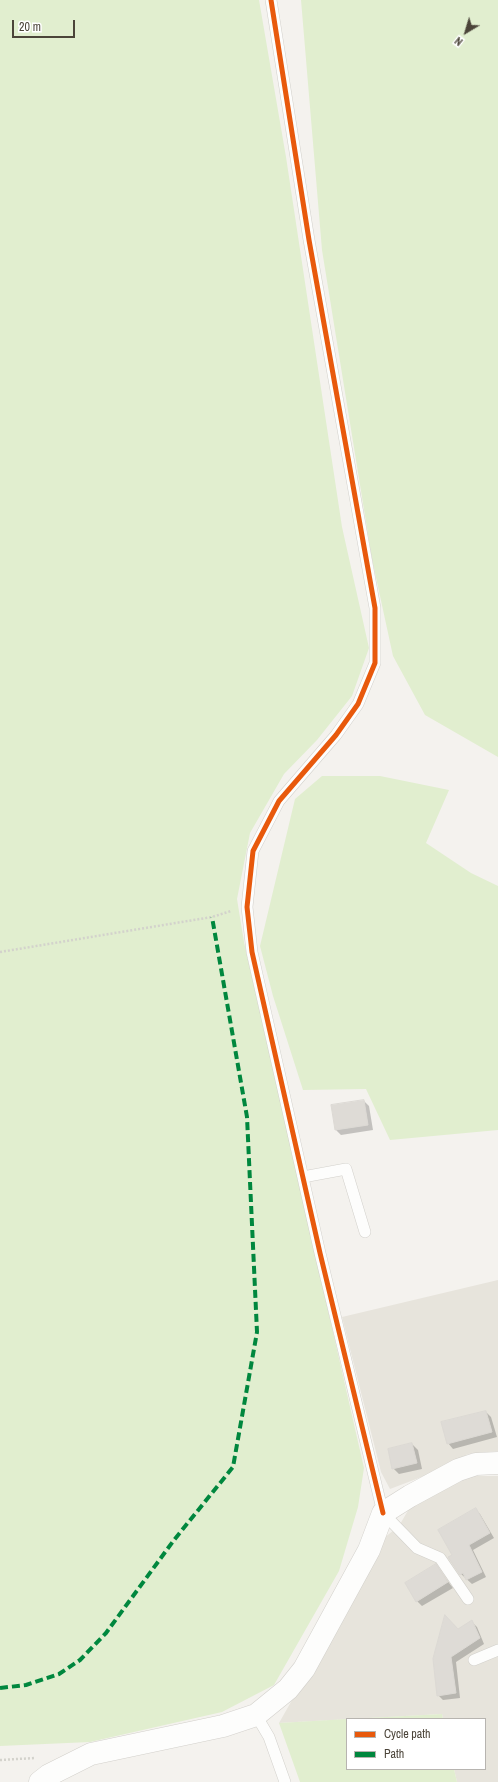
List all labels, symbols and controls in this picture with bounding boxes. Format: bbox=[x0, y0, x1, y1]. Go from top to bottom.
scale bar bbox=[14, 12, 77, 38]
north arrow bbox=[446, 12, 486, 52]
text: 20 m bbox=[19, 19, 41, 35]
text: N bbox=[452, 34, 465, 49]
legend bbox=[346, 1718, 486, 1770]
text: Cycle path bbox=[384, 1726, 431, 1742]
text: Path bbox=[384, 1746, 404, 1762]

